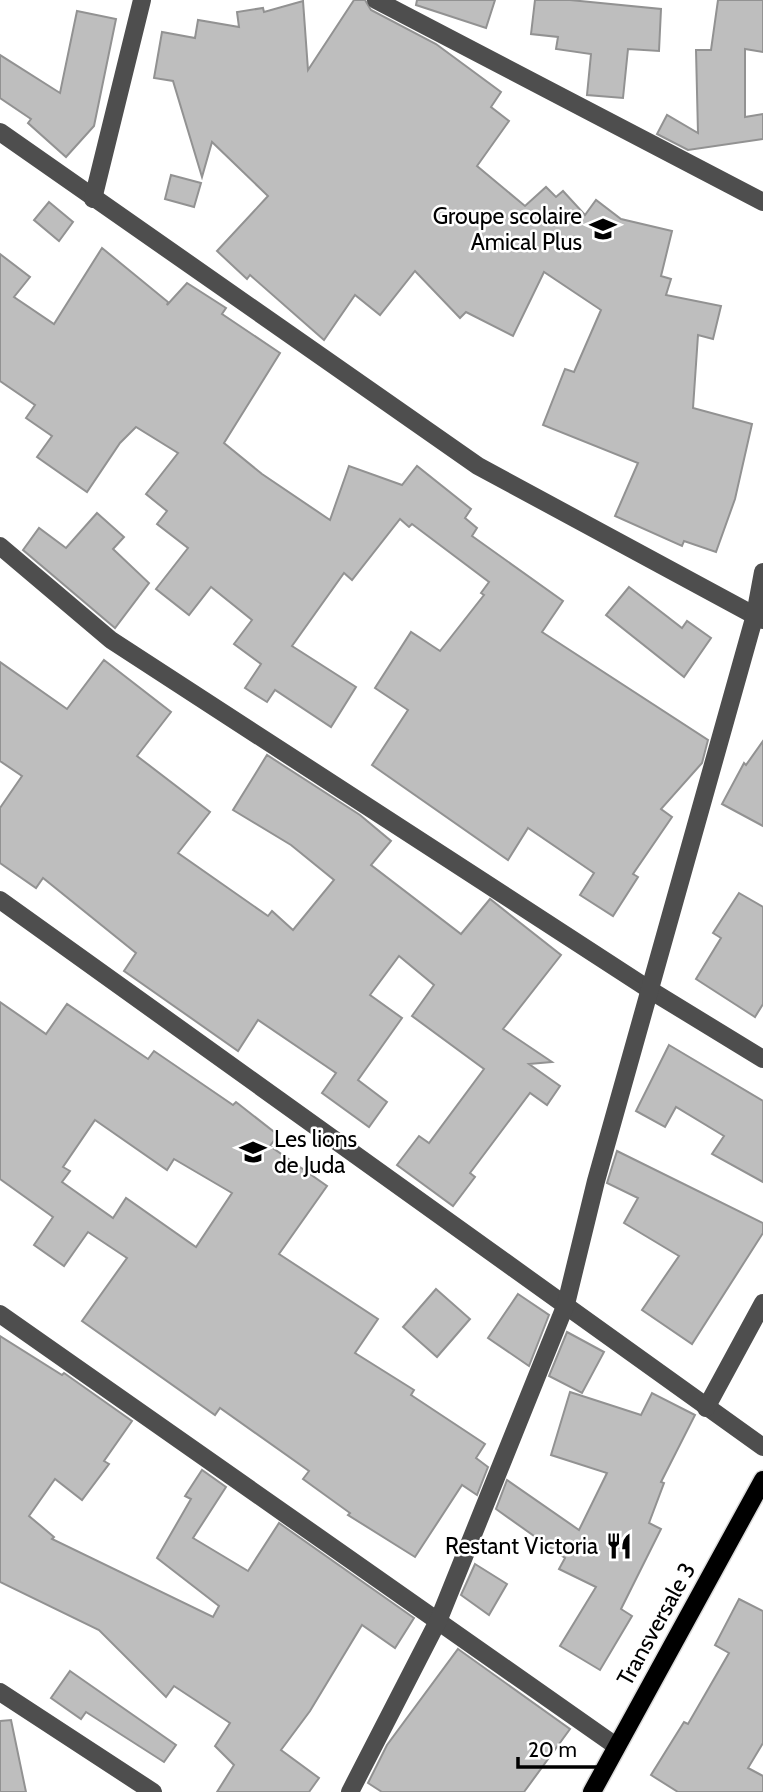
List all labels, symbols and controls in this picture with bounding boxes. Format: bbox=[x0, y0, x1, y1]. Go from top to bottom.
place label: Groupe scolaire Amical Plus bbox=[433, 202, 582, 256]
school or university icon: Groupe scolaire Amical Plus bbox=[588, 214, 618, 244]
place label: Les lions de Juda bbox=[274, 1125, 357, 1179]
school or university icon: Les lions de Juda bbox=[238, 1137, 268, 1167]
restaurant icon: Restant Victoria bbox=[604, 1531, 634, 1561]
place label: Restant Victoria bbox=[445, 1532, 598, 1560]
street label: Transversale 3 bbox=[611, 1558, 701, 1690]
scale bar bbox=[518, 1726, 607, 1770]
text: 20 m bbox=[528, 1737, 577, 1762]

